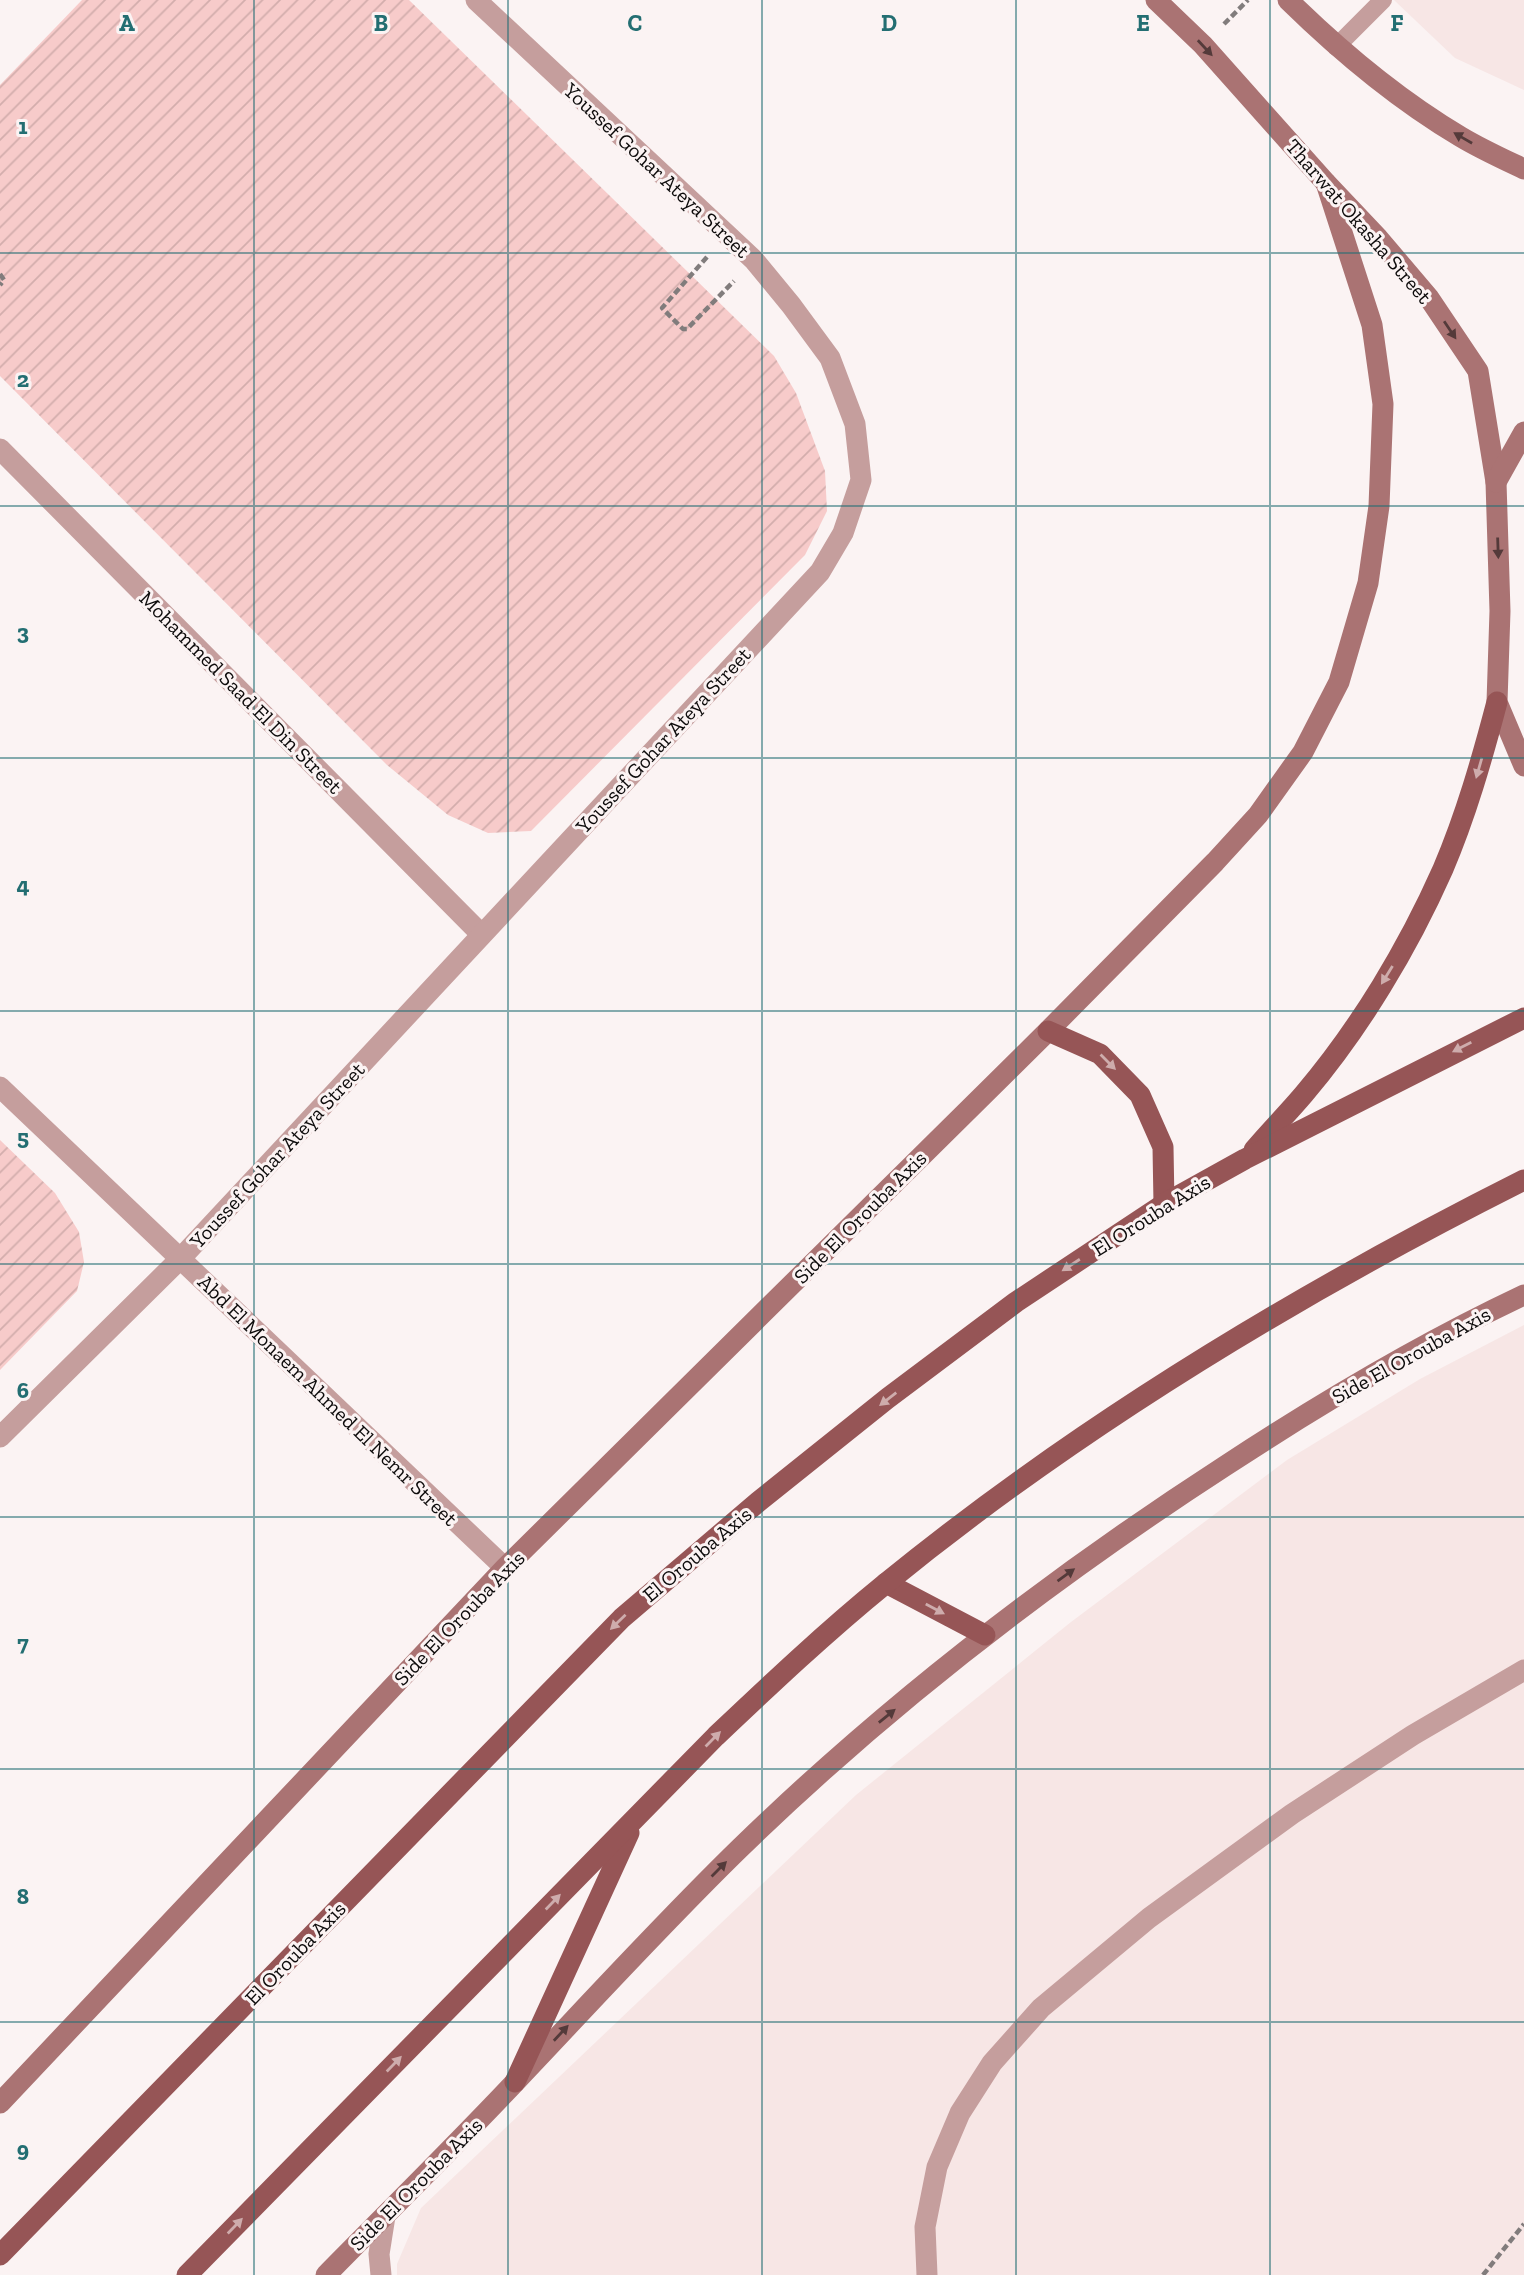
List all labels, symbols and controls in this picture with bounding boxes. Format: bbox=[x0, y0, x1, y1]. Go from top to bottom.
text: A bbox=[119, 9, 135, 37]
text: B bbox=[374, 9, 388, 37]
text: C bbox=[628, 9, 642, 37]
text: D bbox=[881, 9, 897, 37]
text: E bbox=[1136, 9, 1150, 37]
text: F bbox=[1390, 9, 1404, 37]
one-way arrow bbox=[1196, 39, 1212, 56]
street label: Youssef Gohar Ateya Street bbox=[558, 77, 755, 263]
text: 1 bbox=[18, 112, 28, 140]
one-way arrow bbox=[1454, 132, 1473, 144]
street label: Tharwat Okasha Street bbox=[1281, 134, 1437, 309]
one-way arrow bbox=[1444, 321, 1457, 340]
text: 2 bbox=[17, 365, 29, 393]
one-way arrow bbox=[1493, 537, 1504, 559]
street label: Mohammed Saad El Din Street bbox=[134, 585, 348, 799]
text: 3 bbox=[17, 618, 29, 646]
street label: Youssef Gohar Ateya Street bbox=[570, 642, 756, 839]
one-way arrow bbox=[1473, 757, 1484, 779]
text: 4 bbox=[16, 871, 30, 899]
one-way arrow bbox=[1380, 965, 1393, 984]
one-way arrow bbox=[1452, 1042, 1472, 1053]
one-way arrow bbox=[1099, 1054, 1116, 1070]
street label: Youssef Gohar Ateya Street bbox=[184, 1057, 370, 1254]
text: 5 bbox=[17, 1123, 29, 1151]
street label: Side El Orouba Axis bbox=[788, 1145, 932, 1289]
street label: El Orouba Axis bbox=[1087, 1169, 1215, 1261]
one-way arrow bbox=[1062, 1258, 1081, 1271]
street label: Abd El Monaem Ahmed El Nemr Street bbox=[193, 1269, 463, 1531]
street label: Side El Orouba Axis bbox=[1327, 1301, 1495, 1409]
text: 6 bbox=[17, 1376, 29, 1404]
one-way arrow bbox=[879, 1391, 897, 1406]
street label: El Orouba Axis bbox=[638, 1501, 756, 1607]
street label: Side El Orouba Axis bbox=[388, 1545, 530, 1691]
one-way arrow bbox=[1057, 1569, 1075, 1583]
one-way arrow bbox=[925, 1603, 945, 1615]
one-way arrow bbox=[610, 1614, 627, 1630]
text: 7 bbox=[17, 1629, 29, 1657]
one-way arrow bbox=[877, 1708, 895, 1723]
one-way arrow bbox=[704, 1731, 721, 1748]
one-way arrow bbox=[711, 1861, 727, 1877]
text: 8 bbox=[17, 1882, 29, 1910]
one-way arrow bbox=[545, 1893, 562, 1910]
street label: El Orouba Axis bbox=[239, 1896, 351, 2010]
one-way arrow bbox=[553, 2024, 569, 2042]
one-way arrow bbox=[386, 2056, 402, 2072]
street label: Side El Orouba Axis bbox=[344, 2112, 488, 2256]
text: 9 bbox=[17, 2135, 29, 2163]
one-way arrow bbox=[226, 2218, 243, 2235]

